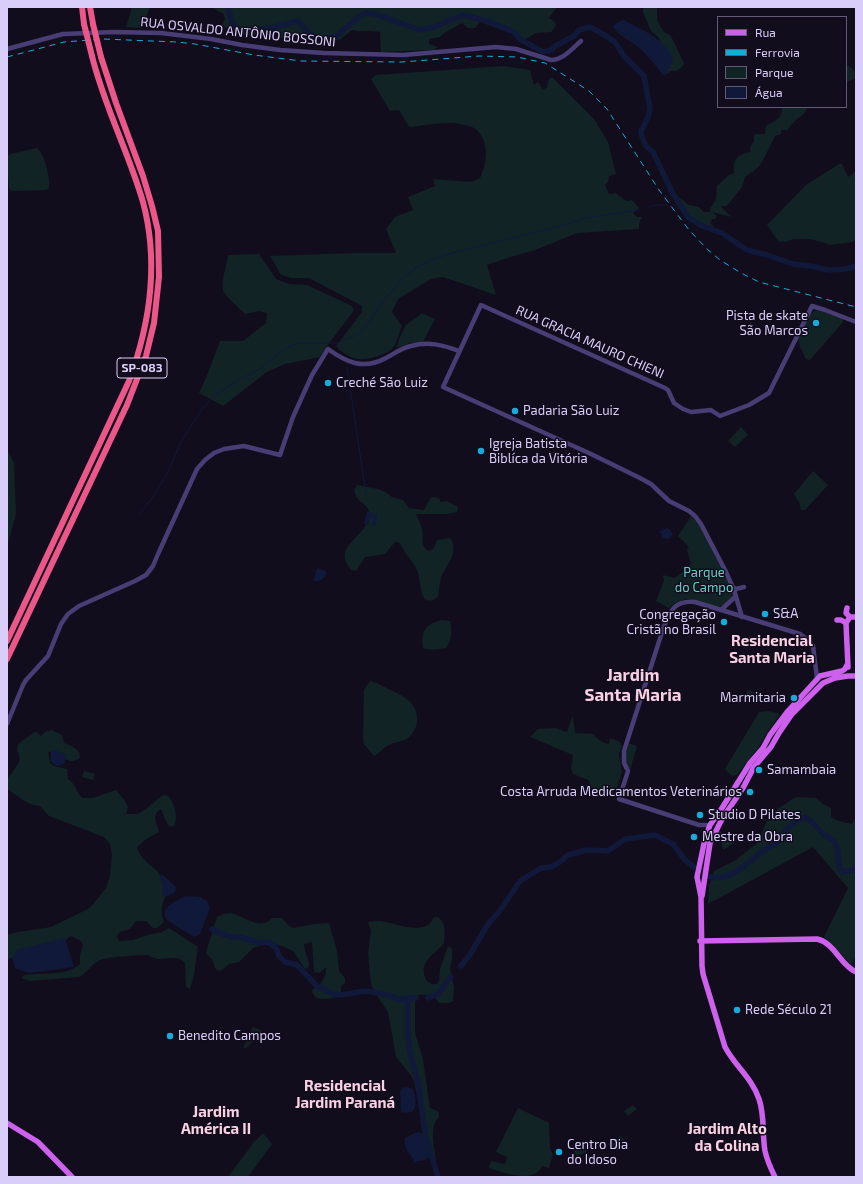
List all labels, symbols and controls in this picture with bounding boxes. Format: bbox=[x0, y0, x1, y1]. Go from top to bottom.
street label: RUA OSVALDO ANTÔNIO BOSSONI bbox=[140, 14, 336, 50]
legend bbox=[717, 16, 847, 108]
text: Rua bbox=[755, 25, 776, 39]
text: Ferrovia bbox=[755, 45, 800, 59]
text: Parque bbox=[755, 65, 793, 79]
text: Água bbox=[755, 85, 783, 99]
street label: RUA GRACIA MAURO CHIENI bbox=[513, 302, 667, 382]
place label: Pista de skate São Marcos bbox=[726, 308, 808, 339]
marker: Pista de skate São Marcos bbox=[811, 318, 821, 328]
road number: SP-083 bbox=[117, 358, 167, 378]
place label: Creché São Luiz bbox=[336, 375, 428, 391]
marker: Creché São Luiz bbox=[323, 378, 333, 388]
place label: Padaria São Luiz bbox=[523, 403, 619, 419]
marker: Padaria São Luiz bbox=[510, 406, 520, 416]
place label: Igreja Batista Biblíca da Vitória bbox=[489, 436, 588, 467]
marker: Igreja Batista Biblíca da Vitória bbox=[476, 446, 486, 456]
park label: Parque do Campo bbox=[675, 565, 733, 596]
place label: S&A bbox=[773, 606, 798, 622]
place label: Congregação Cristã no Brasil bbox=[627, 607, 716, 638]
marker: S&A bbox=[760, 609, 770, 619]
marker: Congregação Cristã no Brasil bbox=[719, 617, 729, 627]
district label: Residencial Santa Maria bbox=[729, 632, 815, 667]
district label: Jardim Santa Maria bbox=[584, 665, 682, 705]
place label: Marmitaria bbox=[720, 690, 786, 706]
marker: Marmitaria bbox=[789, 693, 799, 703]
place label: Samambaia bbox=[767, 762, 836, 778]
marker: Samambaia bbox=[754, 765, 764, 775]
place label: Costa Arruda Medicamentos Veterinários bbox=[500, 784, 742, 800]
marker: Costa Arruda Medicamentos Veterinários bbox=[745, 787, 755, 797]
place label: Studio D Pilates bbox=[708, 807, 800, 823]
marker: Studio D Pilates bbox=[695, 810, 705, 820]
place label: Mestre da Obra bbox=[702, 829, 793, 845]
marker: Mestre da Obra bbox=[689, 832, 699, 842]
place label: Rede Século 21 bbox=[745, 1002, 832, 1018]
marker: Rede Século 21 bbox=[732, 1005, 742, 1015]
place label: Benedito Campos bbox=[178, 1028, 281, 1044]
marker: Benedito Campos bbox=[165, 1031, 175, 1041]
district label: Residencial Jardim Paraná bbox=[295, 1077, 395, 1112]
district label: Jardim América II bbox=[181, 1103, 251, 1138]
district label: Jardim Alto da Colina bbox=[687, 1120, 767, 1155]
place label: Centro Dia do Idoso bbox=[567, 1137, 628, 1168]
marker: Centro Dia do Idoso bbox=[554, 1147, 564, 1157]

